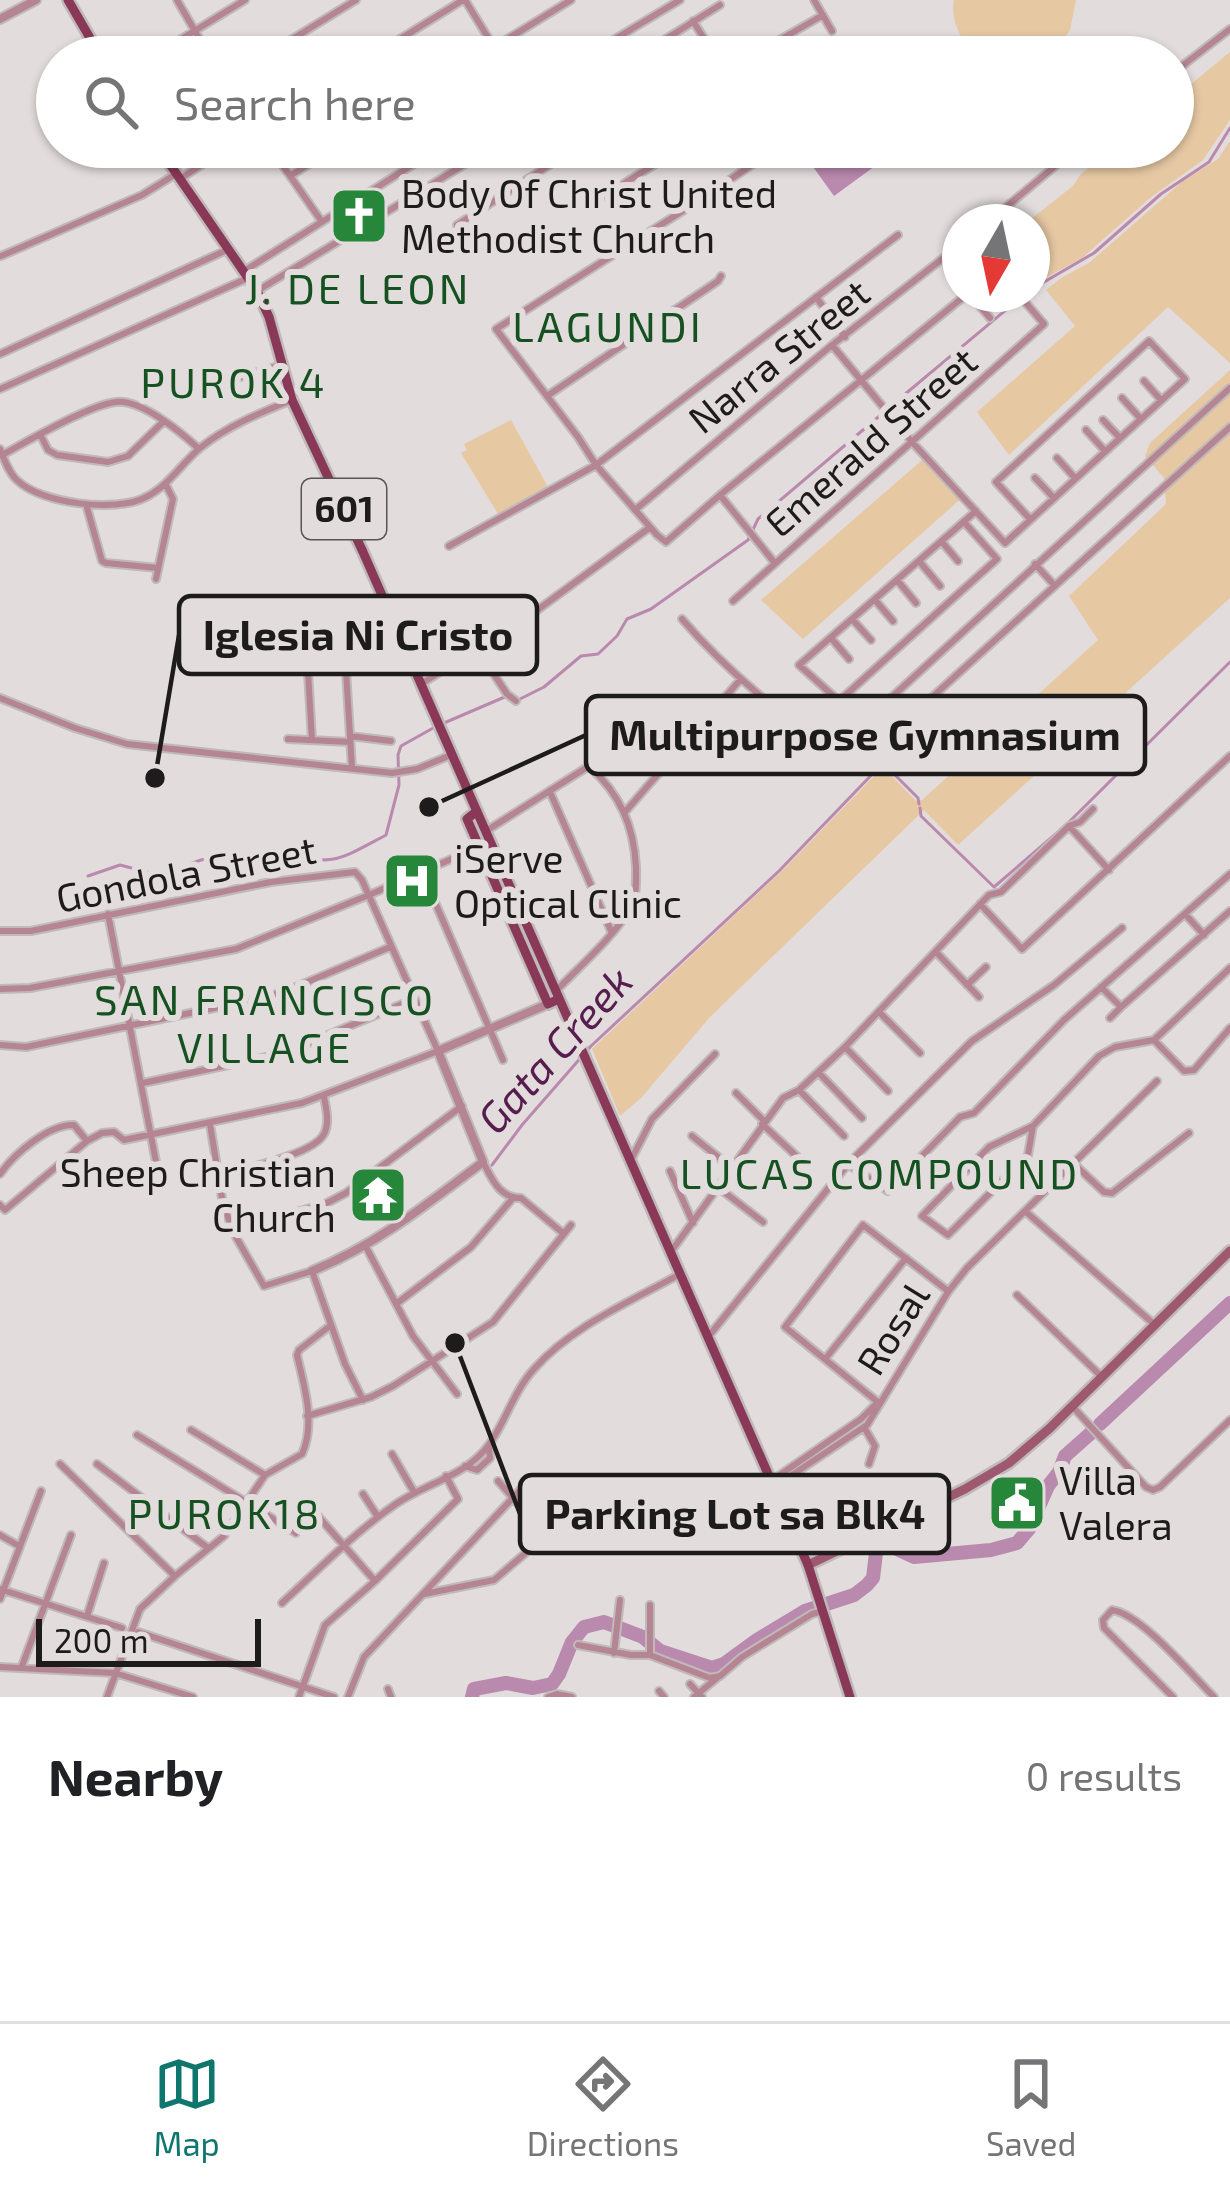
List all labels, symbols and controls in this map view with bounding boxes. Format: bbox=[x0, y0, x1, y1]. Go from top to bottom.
search box bbox=[36, 36, 1194, 168]
icon: search bbox=[78, 69, 144, 135]
text: Search here bbox=[174, 75, 416, 129]
place label: Body Of Christ United Methodist Church bbox=[401, 169, 777, 261]
church icon: Body Of Christ United Methodist Church bbox=[328, 185, 390, 247]
north arrow bbox=[942, 204, 1050, 312]
district label: J. DE LEON bbox=[245, 262, 471, 312]
street label: Narra Street bbox=[678, 268, 878, 442]
district label: LAGUNDI bbox=[512, 300, 704, 350]
street label: Emerald Street bbox=[755, 336, 985, 546]
district label: PUROK 4 bbox=[140, 356, 328, 406]
road number: 601 bbox=[302, 479, 386, 539]
callout: Iglesia Ni Cristo bbox=[179, 596, 537, 674]
text: Iglesia Ni Cristo bbox=[203, 608, 513, 658]
callout: Multipurpose Gymnasium bbox=[586, 696, 1145, 774]
text: Multipurpose Gymnasium bbox=[609, 708, 1121, 759]
street label: Gondola Street bbox=[52, 824, 320, 921]
place label: iServe Optical Clinic bbox=[454, 834, 682, 926]
hospital icon: iServe Optical Clinic bbox=[381, 850, 443, 912]
water label: Gata Creek bbox=[466, 955, 641, 1142]
district label: SAN FRANCISCO VILLAGE bbox=[94, 973, 436, 1071]
district label: LUCAS COMPOUND bbox=[680, 1147, 1080, 1197]
place label: Sheep Christian Church bbox=[60, 1148, 336, 1240]
temple icon: Sheep Christian Church bbox=[347, 1164, 409, 1226]
street label: Rosal bbox=[846, 1273, 938, 1383]
place label: Villa Valera bbox=[1059, 1456, 1173, 1548]
public building icon: Villa Valera bbox=[986, 1472, 1048, 1534]
callout: Parking Lot sa Blk4 bbox=[520, 1475, 949, 1553]
district label: PUROK18 bbox=[128, 1487, 322, 1537]
text: Parking Lot sa Blk4 bbox=[544, 1487, 926, 1537]
scale bar bbox=[36, 1613, 261, 1666]
text: 200 m bbox=[54, 1620, 149, 1660]
text: Nearby bbox=[48, 1745, 223, 1806]
text: 0 results bbox=[1026, 1752, 1182, 1799]
tab: Map bbox=[154, 2051, 220, 2163]
tab: Directions bbox=[527, 2051, 679, 2163]
tab: Saved bbox=[986, 2051, 1076, 2163]

